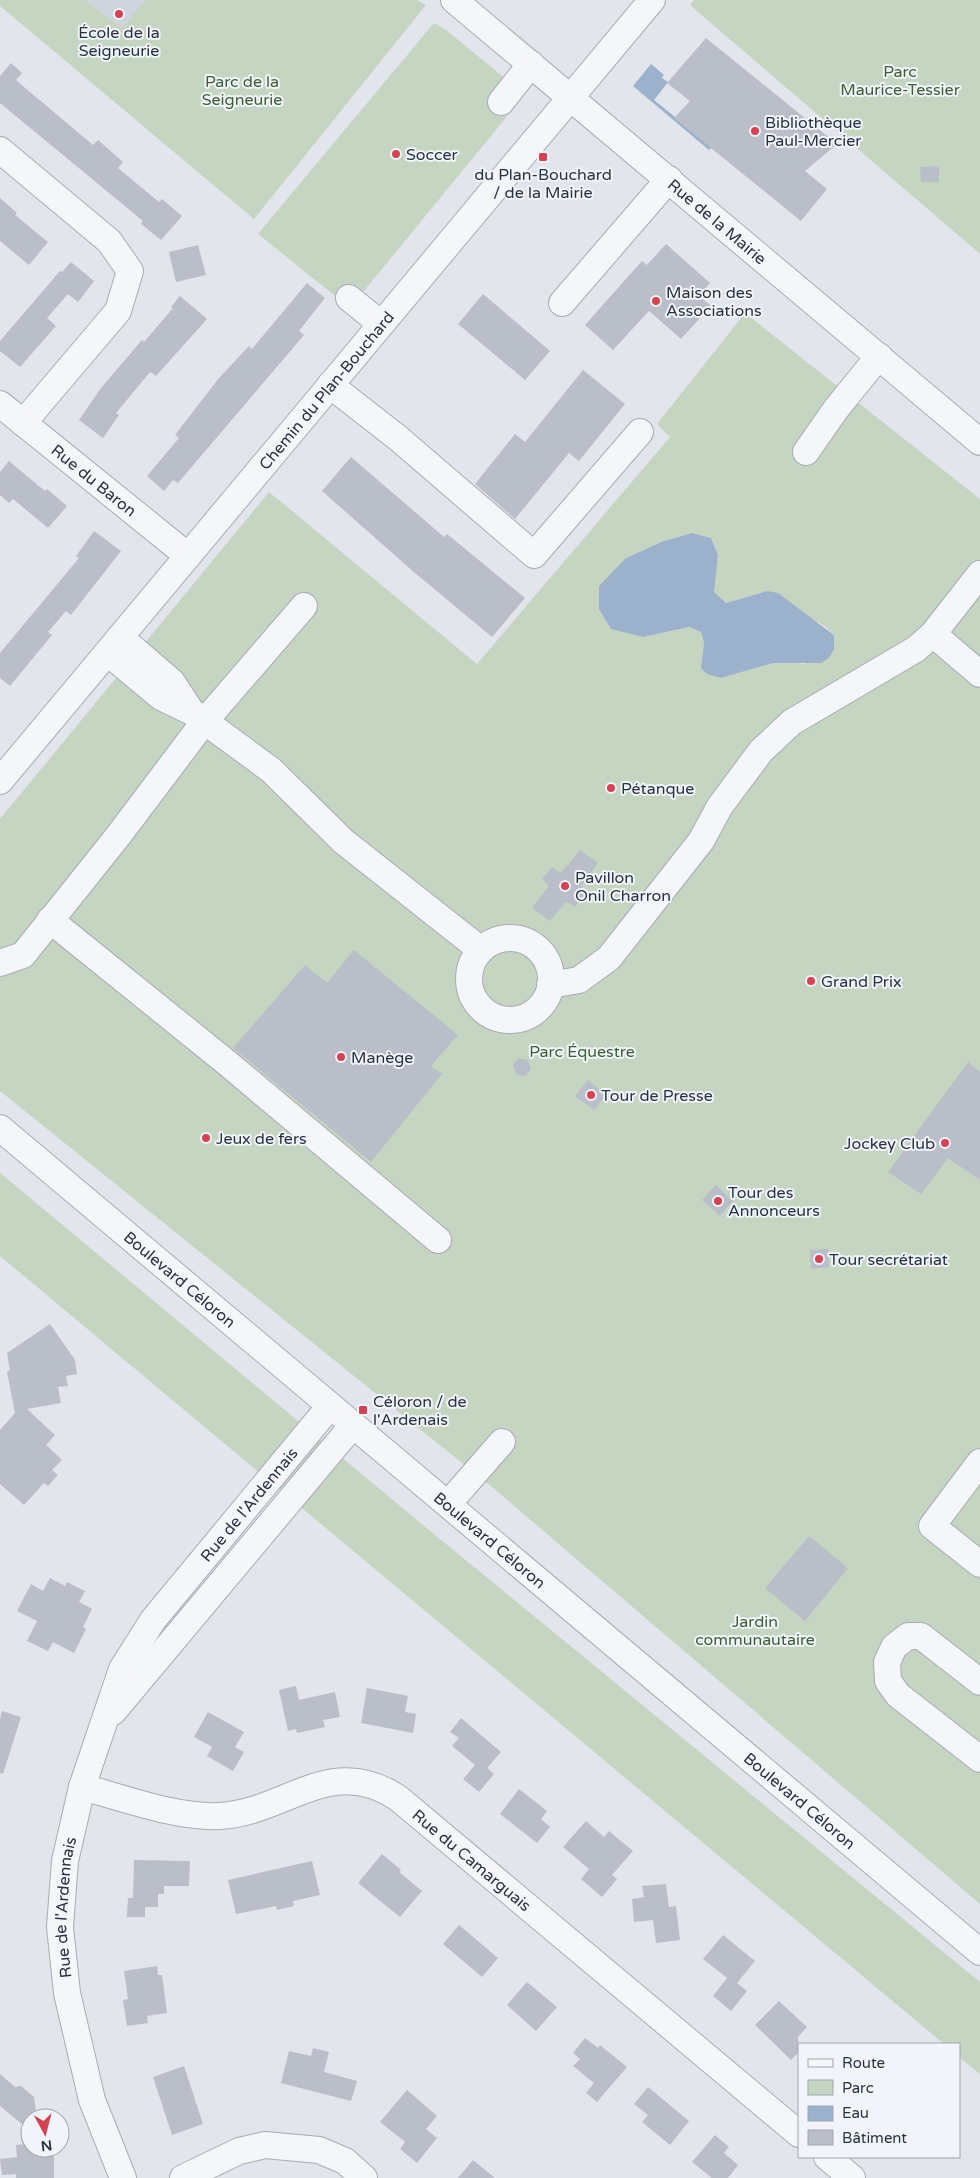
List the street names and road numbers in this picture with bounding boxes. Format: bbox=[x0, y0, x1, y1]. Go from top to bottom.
street label: Rue de la Mairie bbox=[663, 175, 770, 269]
street label: Chemin du Plan-Bouchard bbox=[255, 308, 399, 474]
street label: Rue du Baron bbox=[47, 440, 140, 521]
street label: Boulevard Céloron bbox=[119, 1227, 239, 1333]
street label: Rue de l'Ardennais bbox=[196, 1444, 303, 1566]
street label: Boulevard Céloron bbox=[429, 1488, 549, 1593]
street label: Boulevard Céloron bbox=[739, 1749, 859, 1854]
street label: Rue du Camarguais bbox=[408, 1805, 535, 1916]
street label: Rue de l'Ardennais bbox=[51, 1835, 81, 1979]

